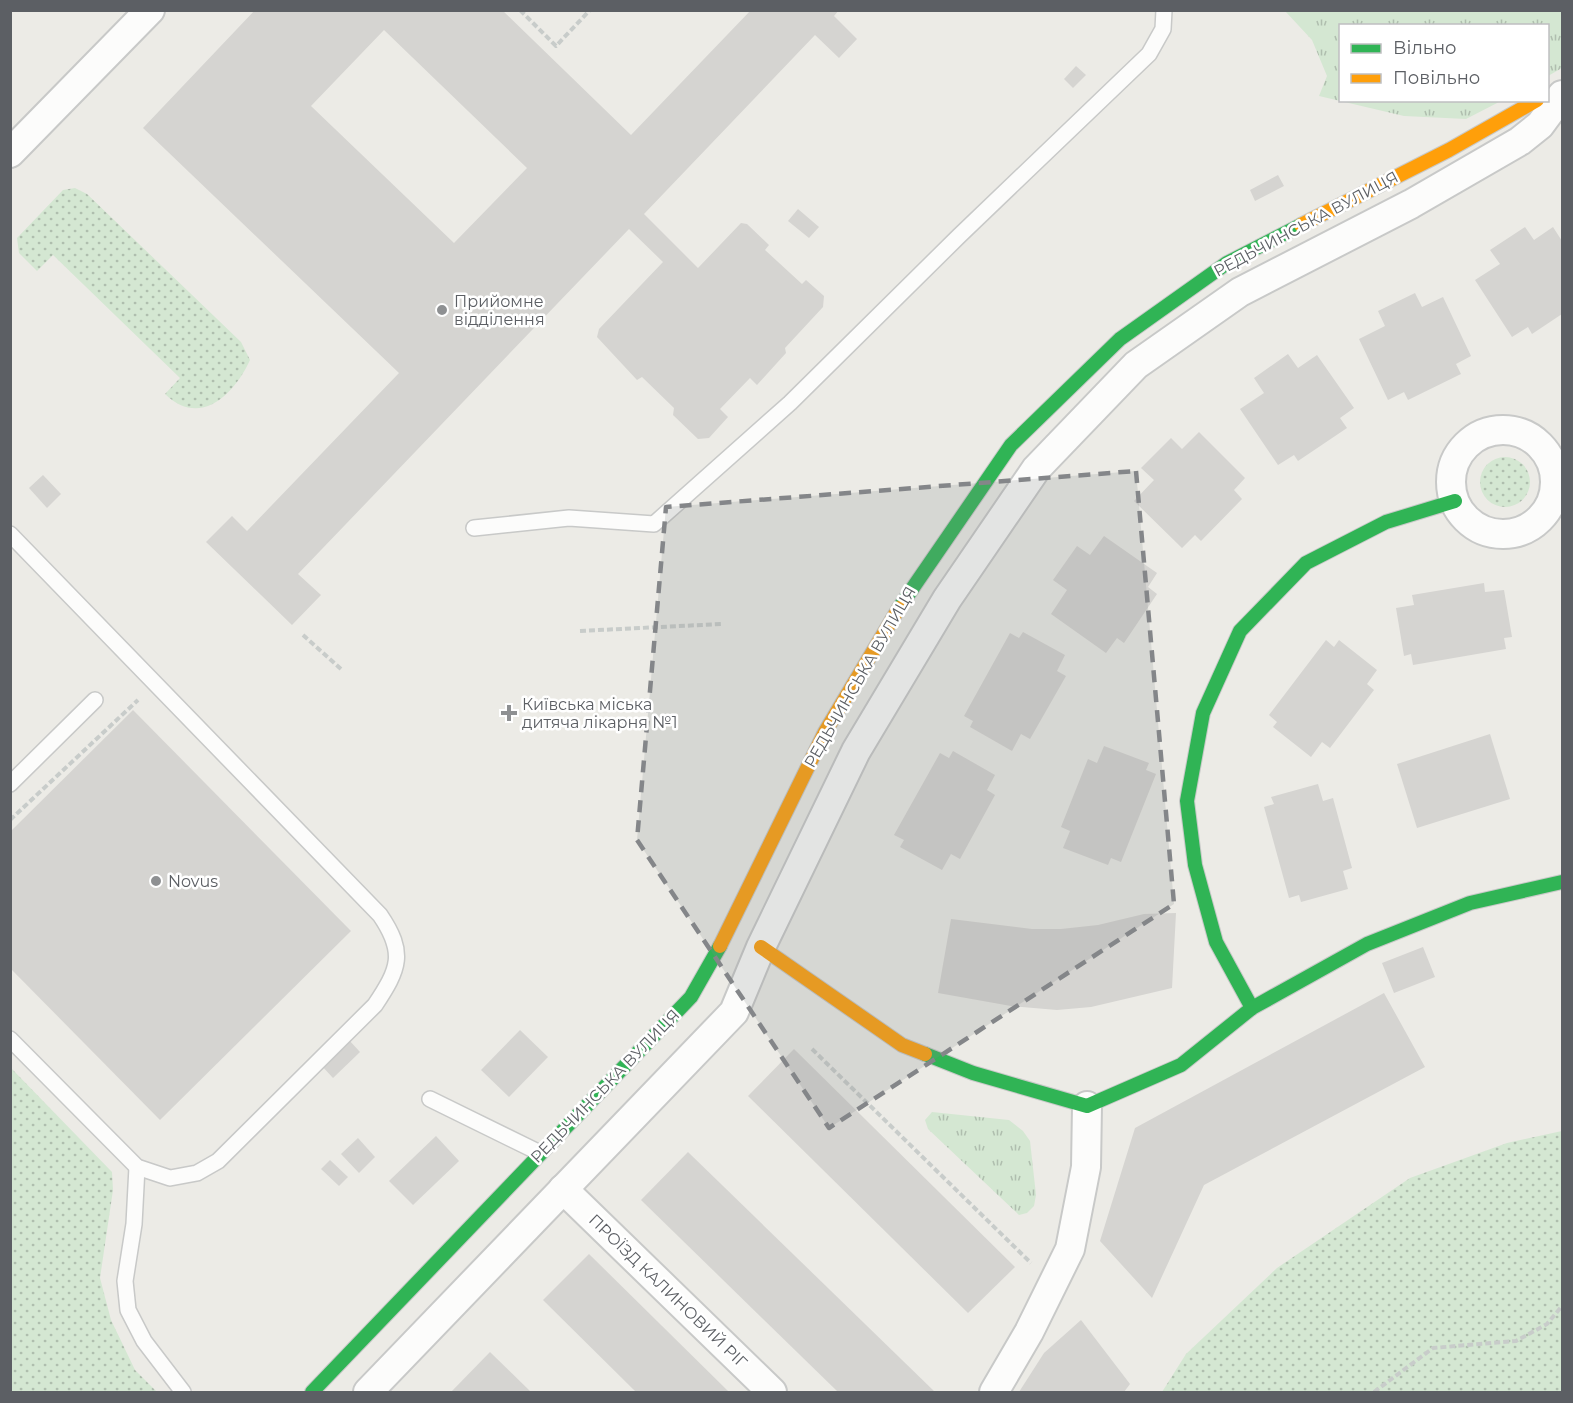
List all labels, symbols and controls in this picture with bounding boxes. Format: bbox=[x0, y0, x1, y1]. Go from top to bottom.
legend bbox=[1339, 24, 1549, 102]
text: Вільно bbox=[1393, 37, 1457, 59]
text: Повільно bbox=[1393, 67, 1480, 89]
street label: РЕДЬЧИНСЬКА ВУЛИЦЯ bbox=[1211, 167, 1401, 281]
place label: Прийомне відділення bbox=[454, 292, 545, 329]
marker: Прийомне відділення bbox=[435, 303, 449, 317]
street label: РЕДЬЧИНСЬКА ВУЛИЦЯ bbox=[800, 583, 920, 771]
place label: Київська міська дитяча лікарня №1 bbox=[522, 695, 678, 732]
marker: Київська міська дитяча лікарня №1 bbox=[500, 704, 518, 722]
place label: Novus bbox=[168, 872, 218, 891]
marker: Novus bbox=[149, 874, 163, 888]
street label: РЕДЬЧИНСЬКА ВУЛИЦЯ bbox=[527, 1005, 683, 1167]
street label: ПРОЇЗД КАЛИНОВИЙ РІГ bbox=[585, 1210, 752, 1372]

